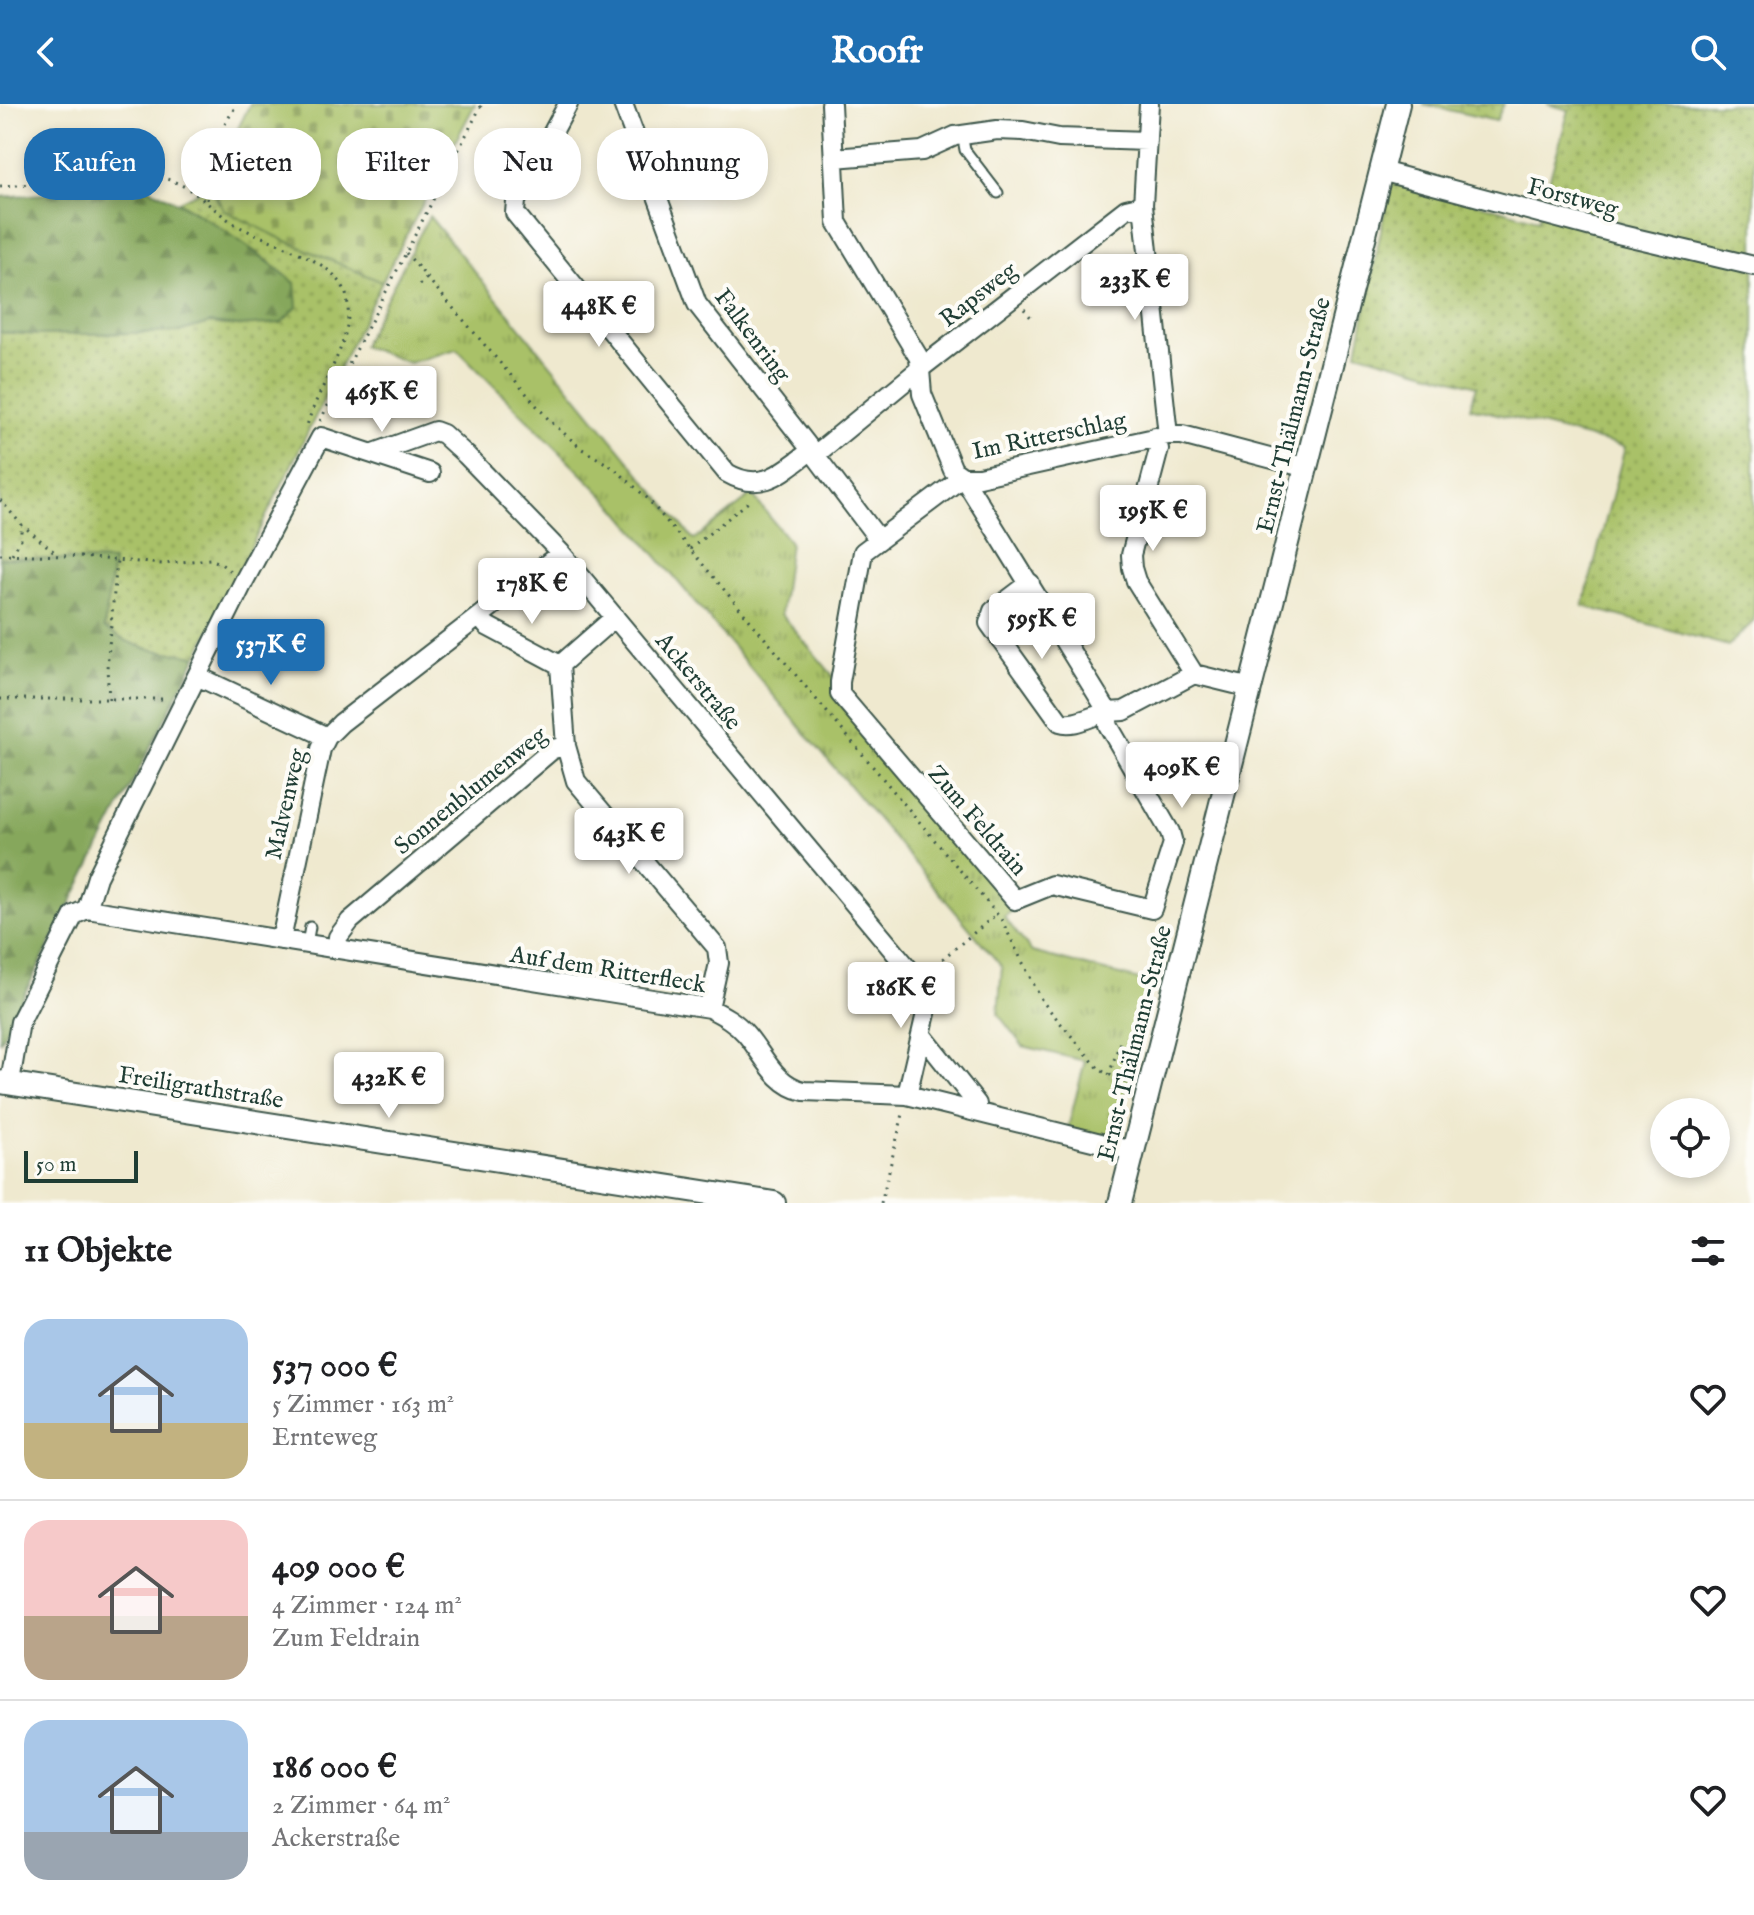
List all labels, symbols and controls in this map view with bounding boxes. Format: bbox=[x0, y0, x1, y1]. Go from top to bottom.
text: Roofr bbox=[831, 29, 923, 75]
icon: back bbox=[24, 30, 68, 74]
icon: search bbox=[1686, 30, 1730, 74]
chip: Kaufen bbox=[24, 128, 165, 200]
chip: Mieten bbox=[181, 128, 321, 200]
chip: Filter bbox=[337, 128, 458, 200]
chip: Neu bbox=[474, 128, 581, 200]
chip: Wohnung bbox=[597, 128, 768, 200]
street label: Forstweg bbox=[1524, 171, 1623, 226]
pin: 233K € bbox=[1070, 254, 1200, 322]
street label: Rapsweg bbox=[934, 255, 1025, 335]
text: 233K € bbox=[1099, 263, 1171, 296]
pin: 448K € bbox=[534, 281, 664, 349]
street label: Falkenring bbox=[707, 283, 798, 390]
text: 448K € bbox=[561, 290, 637, 323]
street label: Ernst-Thälmann-Straße bbox=[1250, 294, 1339, 537]
pin: 465K € bbox=[317, 366, 447, 434]
text: 465K € bbox=[346, 375, 418, 408]
street label: Im Ritterschlag bbox=[970, 405, 1130, 468]
pin: 195K € bbox=[1088, 485, 1218, 553]
text: 195K € bbox=[1118, 494, 1188, 527]
pin: 178K € bbox=[467, 558, 597, 626]
text: 178K € bbox=[496, 567, 568, 600]
pin: 595K € bbox=[977, 593, 1107, 661]
text: 595K € bbox=[1007, 602, 1077, 635]
pin: 537K € bbox=[206, 619, 336, 687]
street label: Ackerstraße bbox=[647, 626, 748, 737]
text: 537K € bbox=[235, 628, 307, 661]
street label: Sonnenblumenweg bbox=[388, 719, 554, 862]
pin: 409K € bbox=[1117, 742, 1247, 810]
street label: Malvenweg bbox=[259, 745, 314, 863]
text: 409K € bbox=[1144, 751, 1220, 784]
street label: Zum Feldrain bbox=[920, 759, 1034, 883]
pin: 643K € bbox=[564, 808, 694, 876]
text: 643K € bbox=[592, 817, 666, 850]
street label: Ernst-Thälmann-Straße bbox=[1091, 922, 1180, 1165]
street label: Auf dem Ritterfleck bbox=[507, 940, 708, 1001]
pin: 186K € bbox=[836, 962, 966, 1030]
text: 186K € bbox=[866, 971, 936, 1004]
pin: 432K € bbox=[324, 1052, 454, 1120]
street label: Freiligrathstraße bbox=[116, 1060, 285, 1117]
text: 432K € bbox=[352, 1061, 426, 1094]
map controls bbox=[1650, 1098, 1730, 1178]
button: locate bbox=[1650, 1098, 1730, 1178]
scale bar bbox=[24, 1147, 138, 1183]
text: 50 m bbox=[36, 1151, 77, 1179]
icon: filters bbox=[1686, 1229, 1730, 1273]
text: 11 Objekte bbox=[24, 1230, 172, 1273]
text: 537 000 € bbox=[272, 1345, 398, 1388]
icon: home bbox=[88, 1351, 184, 1447]
icon: heart bbox=[1686, 1377, 1730, 1421]
text: 5 Zimmer · 163 m² bbox=[272, 1388, 454, 1421]
text: Ernteweg bbox=[272, 1421, 377, 1454]
text: 409 000 € bbox=[272, 1546, 405, 1589]
icon: home bbox=[88, 1552, 184, 1648]
icon: heart bbox=[1686, 1578, 1730, 1622]
text: 4 Zimmer · 124 m² bbox=[272, 1589, 462, 1622]
text: Zum Feldrain bbox=[272, 1622, 420, 1655]
text: 186 000 € bbox=[272, 1746, 397, 1789]
icon: home bbox=[88, 1752, 184, 1848]
icon: heart bbox=[1686, 1778, 1730, 1822]
text: 2 Zimmer · 64 m² bbox=[272, 1789, 450, 1822]
text: Ackerstraße bbox=[272, 1822, 400, 1855]

